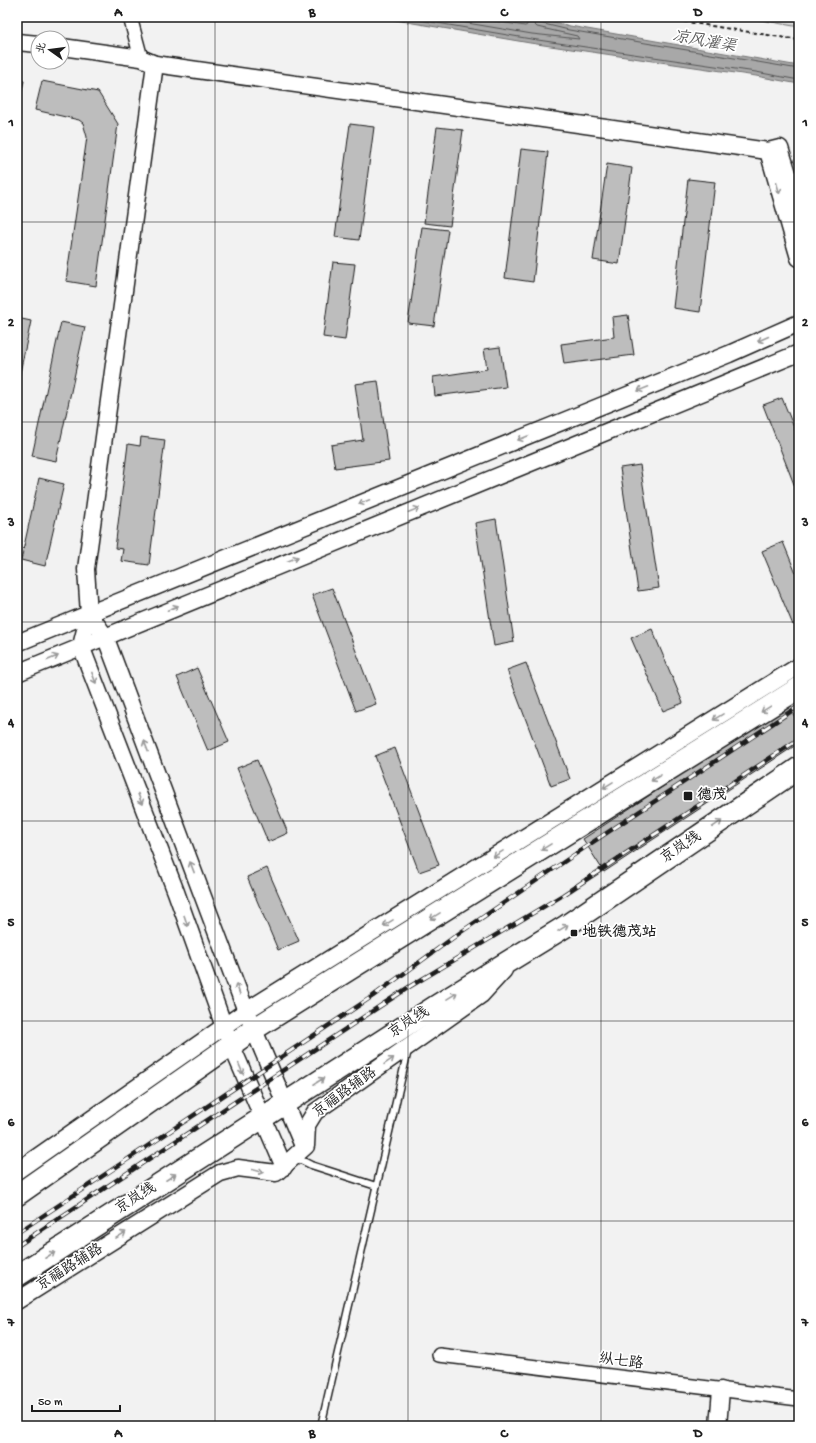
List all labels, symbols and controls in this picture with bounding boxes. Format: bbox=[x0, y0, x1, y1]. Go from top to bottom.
text: A bbox=[113, 6, 123, 21]
text: B bbox=[308, 6, 317, 21]
text: C bbox=[499, 6, 509, 21]
text: D bbox=[693, 6, 703, 21]
water label: 凉风灌渠 bbox=[671, 26, 739, 58]
north arrow bbox=[30, 30, 70, 70]
text: 北 bbox=[35, 41, 49, 55]
text: 1 bbox=[7, 116, 14, 131]
text: 1 bbox=[801, 116, 808, 131]
one-way arrow bbox=[775, 182, 783, 195]
text: 2 bbox=[8, 316, 15, 331]
text: 2 bbox=[802, 316, 809, 331]
one-way arrow bbox=[758, 336, 770, 343]
one-way arrow bbox=[638, 385, 650, 393]
one-way arrow bbox=[517, 434, 529, 442]
one-way arrow bbox=[358, 499, 370, 507]
one-way arrow bbox=[407, 505, 419, 513]
text: 3 bbox=[7, 516, 15, 531]
text: 3 bbox=[801, 516, 809, 531]
one-way arrow bbox=[287, 554, 299, 562]
one-way arrow bbox=[167, 604, 179, 611]
one-way arrow bbox=[47, 654, 59, 661]
one-way arrow bbox=[90, 671, 98, 683]
one-way arrow bbox=[761, 705, 772, 713]
one-way arrow bbox=[712, 713, 724, 721]
text: 4 bbox=[7, 716, 15, 731]
text: 4 bbox=[801, 716, 809, 731]
one-way arrow bbox=[141, 740, 149, 752]
one-way arrow bbox=[651, 774, 662, 782]
one-way arrow bbox=[602, 782, 614, 790]
place label: 德茂 bbox=[697, 786, 727, 805]
marker: 德茂 bbox=[682, 790, 694, 802]
one-way arrow bbox=[137, 793, 145, 805]
one-way arrow bbox=[711, 820, 722, 828]
street label: 京岚线 bbox=[657, 828, 705, 868]
one-way arrow bbox=[541, 843, 552, 851]
one-way arrow bbox=[492, 851, 504, 859]
one-way arrow bbox=[188, 861, 196, 873]
one-way arrow bbox=[430, 912, 441, 920]
one-way arrow bbox=[183, 914, 190, 927]
text: 5 bbox=[8, 916, 15, 931]
text: 5 bbox=[802, 916, 809, 931]
one-way arrow bbox=[382, 919, 393, 927]
place label: 地铁德茂站 bbox=[582, 923, 657, 942]
one-way arrow bbox=[557, 924, 568, 932]
marker: 地铁德茂站 bbox=[569, 928, 579, 938]
one-way arrow bbox=[234, 982, 241, 995]
one-way arrow bbox=[446, 992, 458, 1000]
street label: 京岚线 bbox=[385, 1003, 433, 1043]
one-way arrow bbox=[383, 1057, 394, 1065]
one-way arrow bbox=[237, 1062, 245, 1074]
street label: 京福路辅路 bbox=[309, 1064, 381, 1122]
one-way arrow bbox=[313, 1077, 324, 1085]
text: 6 bbox=[8, 1116, 15, 1131]
text: 6 bbox=[802, 1116, 809, 1131]
one-way arrow bbox=[251, 1167, 264, 1175]
one-way arrow bbox=[165, 1173, 176, 1181]
street label: 京岚线 bbox=[112, 1179, 160, 1219]
one-way arrow bbox=[115, 1231, 126, 1239]
street label: 京福路辅路 bbox=[33, 1240, 107, 1296]
one-way arrow bbox=[44, 1251, 55, 1259]
text: 7 bbox=[7, 1316, 16, 1331]
text: 7 bbox=[801, 1316, 810, 1331]
street label: 纵七路 bbox=[598, 1350, 644, 1374]
scale bar bbox=[32, 1387, 120, 1413]
text: 50 m bbox=[38, 1396, 63, 1410]
text: A bbox=[113, 1427, 123, 1442]
text: B bbox=[308, 1427, 317, 1442]
text: C bbox=[499, 1427, 509, 1442]
text: D bbox=[693, 1427, 703, 1442]

